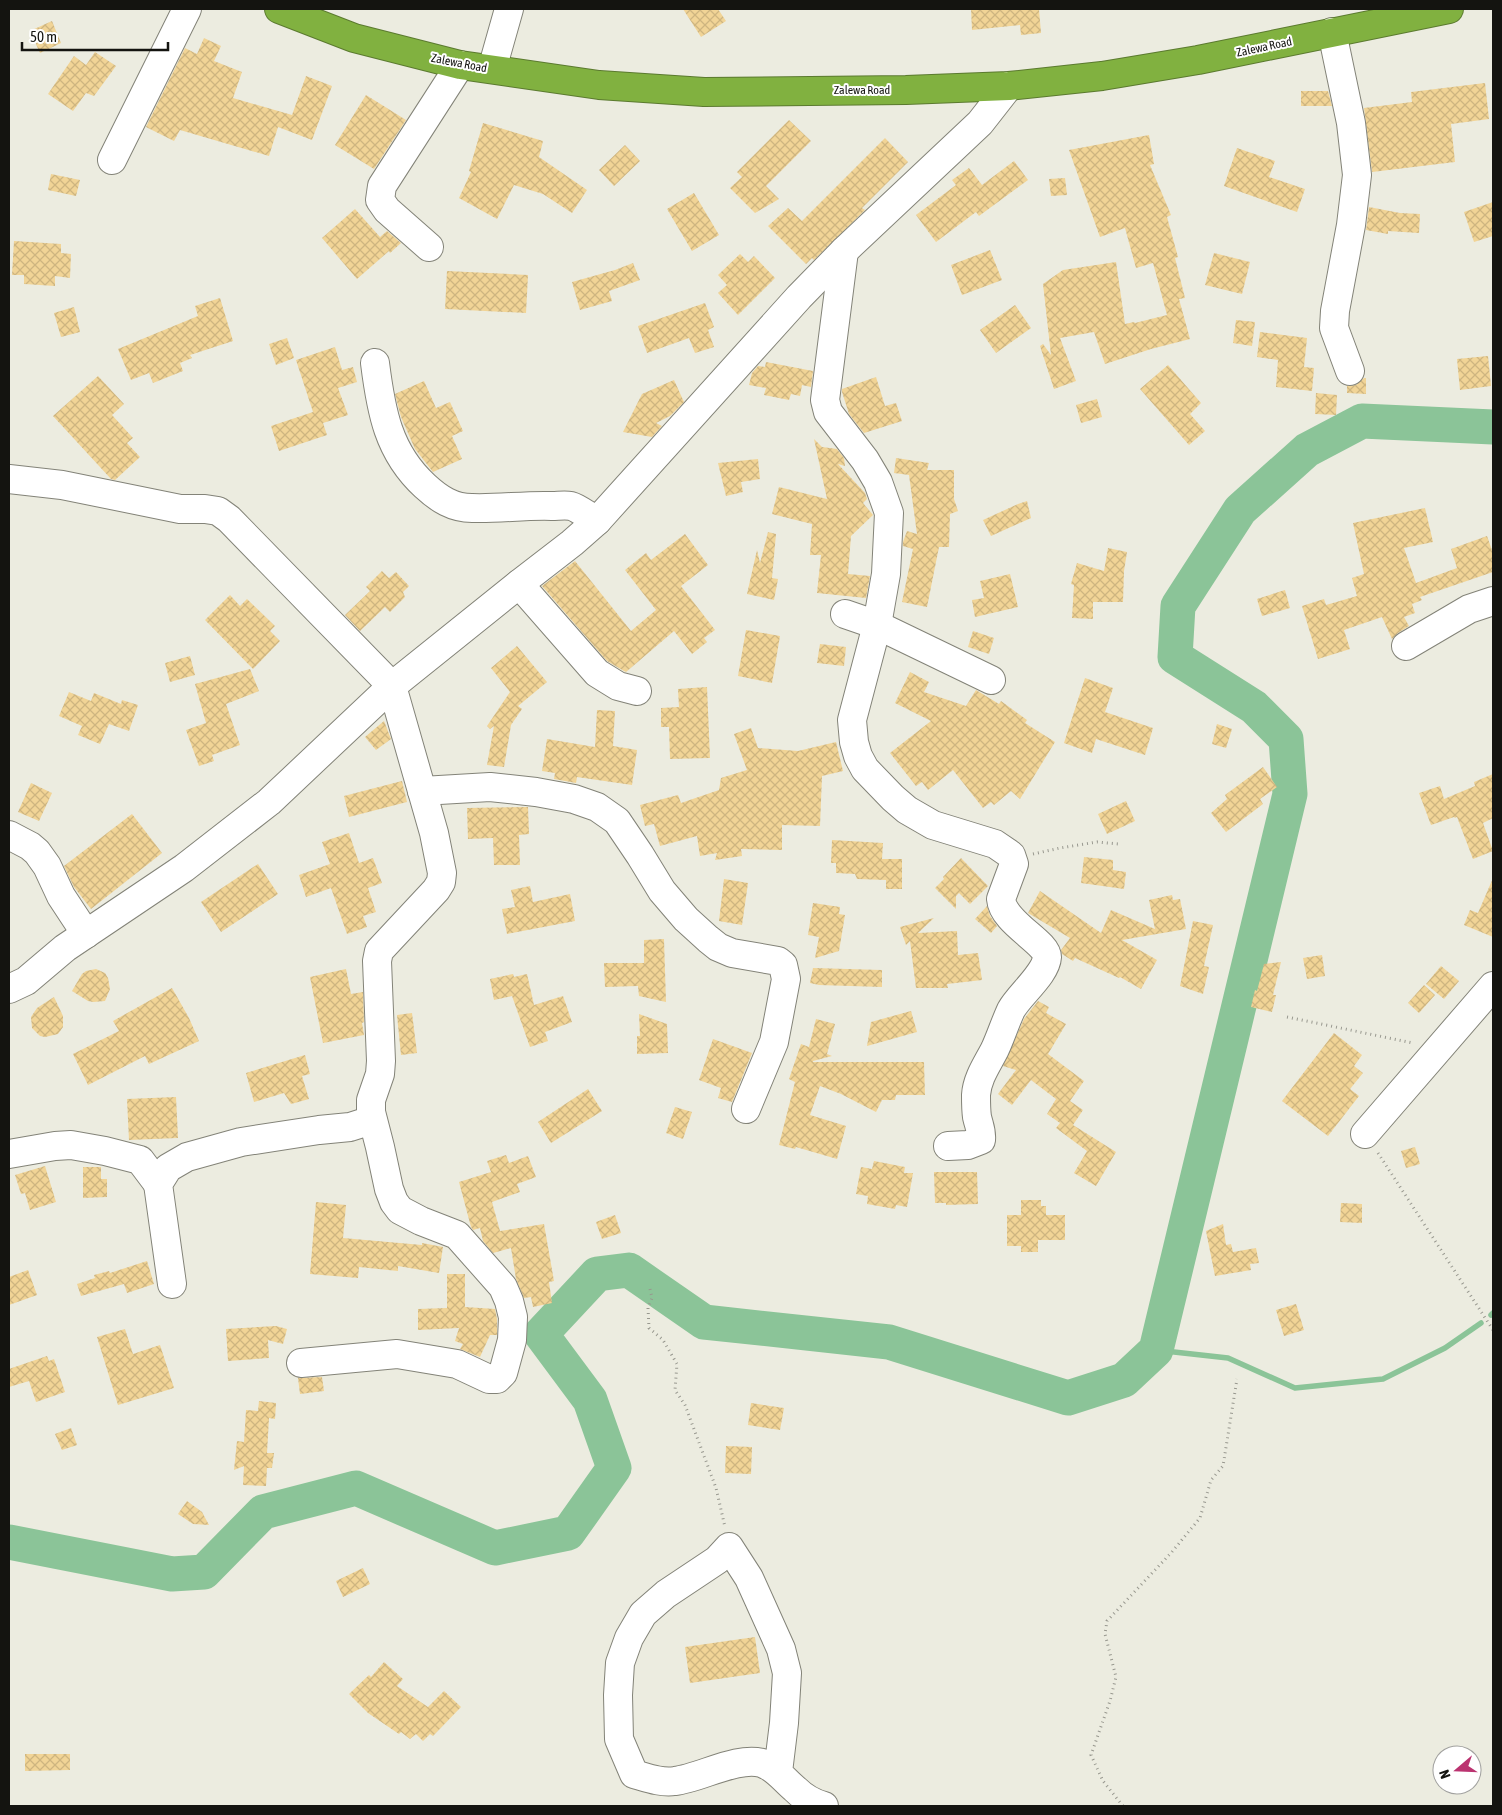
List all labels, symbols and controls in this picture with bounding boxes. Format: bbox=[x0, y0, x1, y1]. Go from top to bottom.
scale bar bbox=[22, 20, 169, 52]
text: 50 m bbox=[30, 28, 57, 45]
street label: Zalewa Road bbox=[1235, 34, 1293, 60]
street label: Zalewa Road bbox=[430, 51, 488, 75]
street label: Zalewa Road bbox=[834, 83, 890, 97]
north arrow bbox=[1432, 1745, 1482, 1795]
text: N bbox=[1436, 1768, 1454, 1781]

